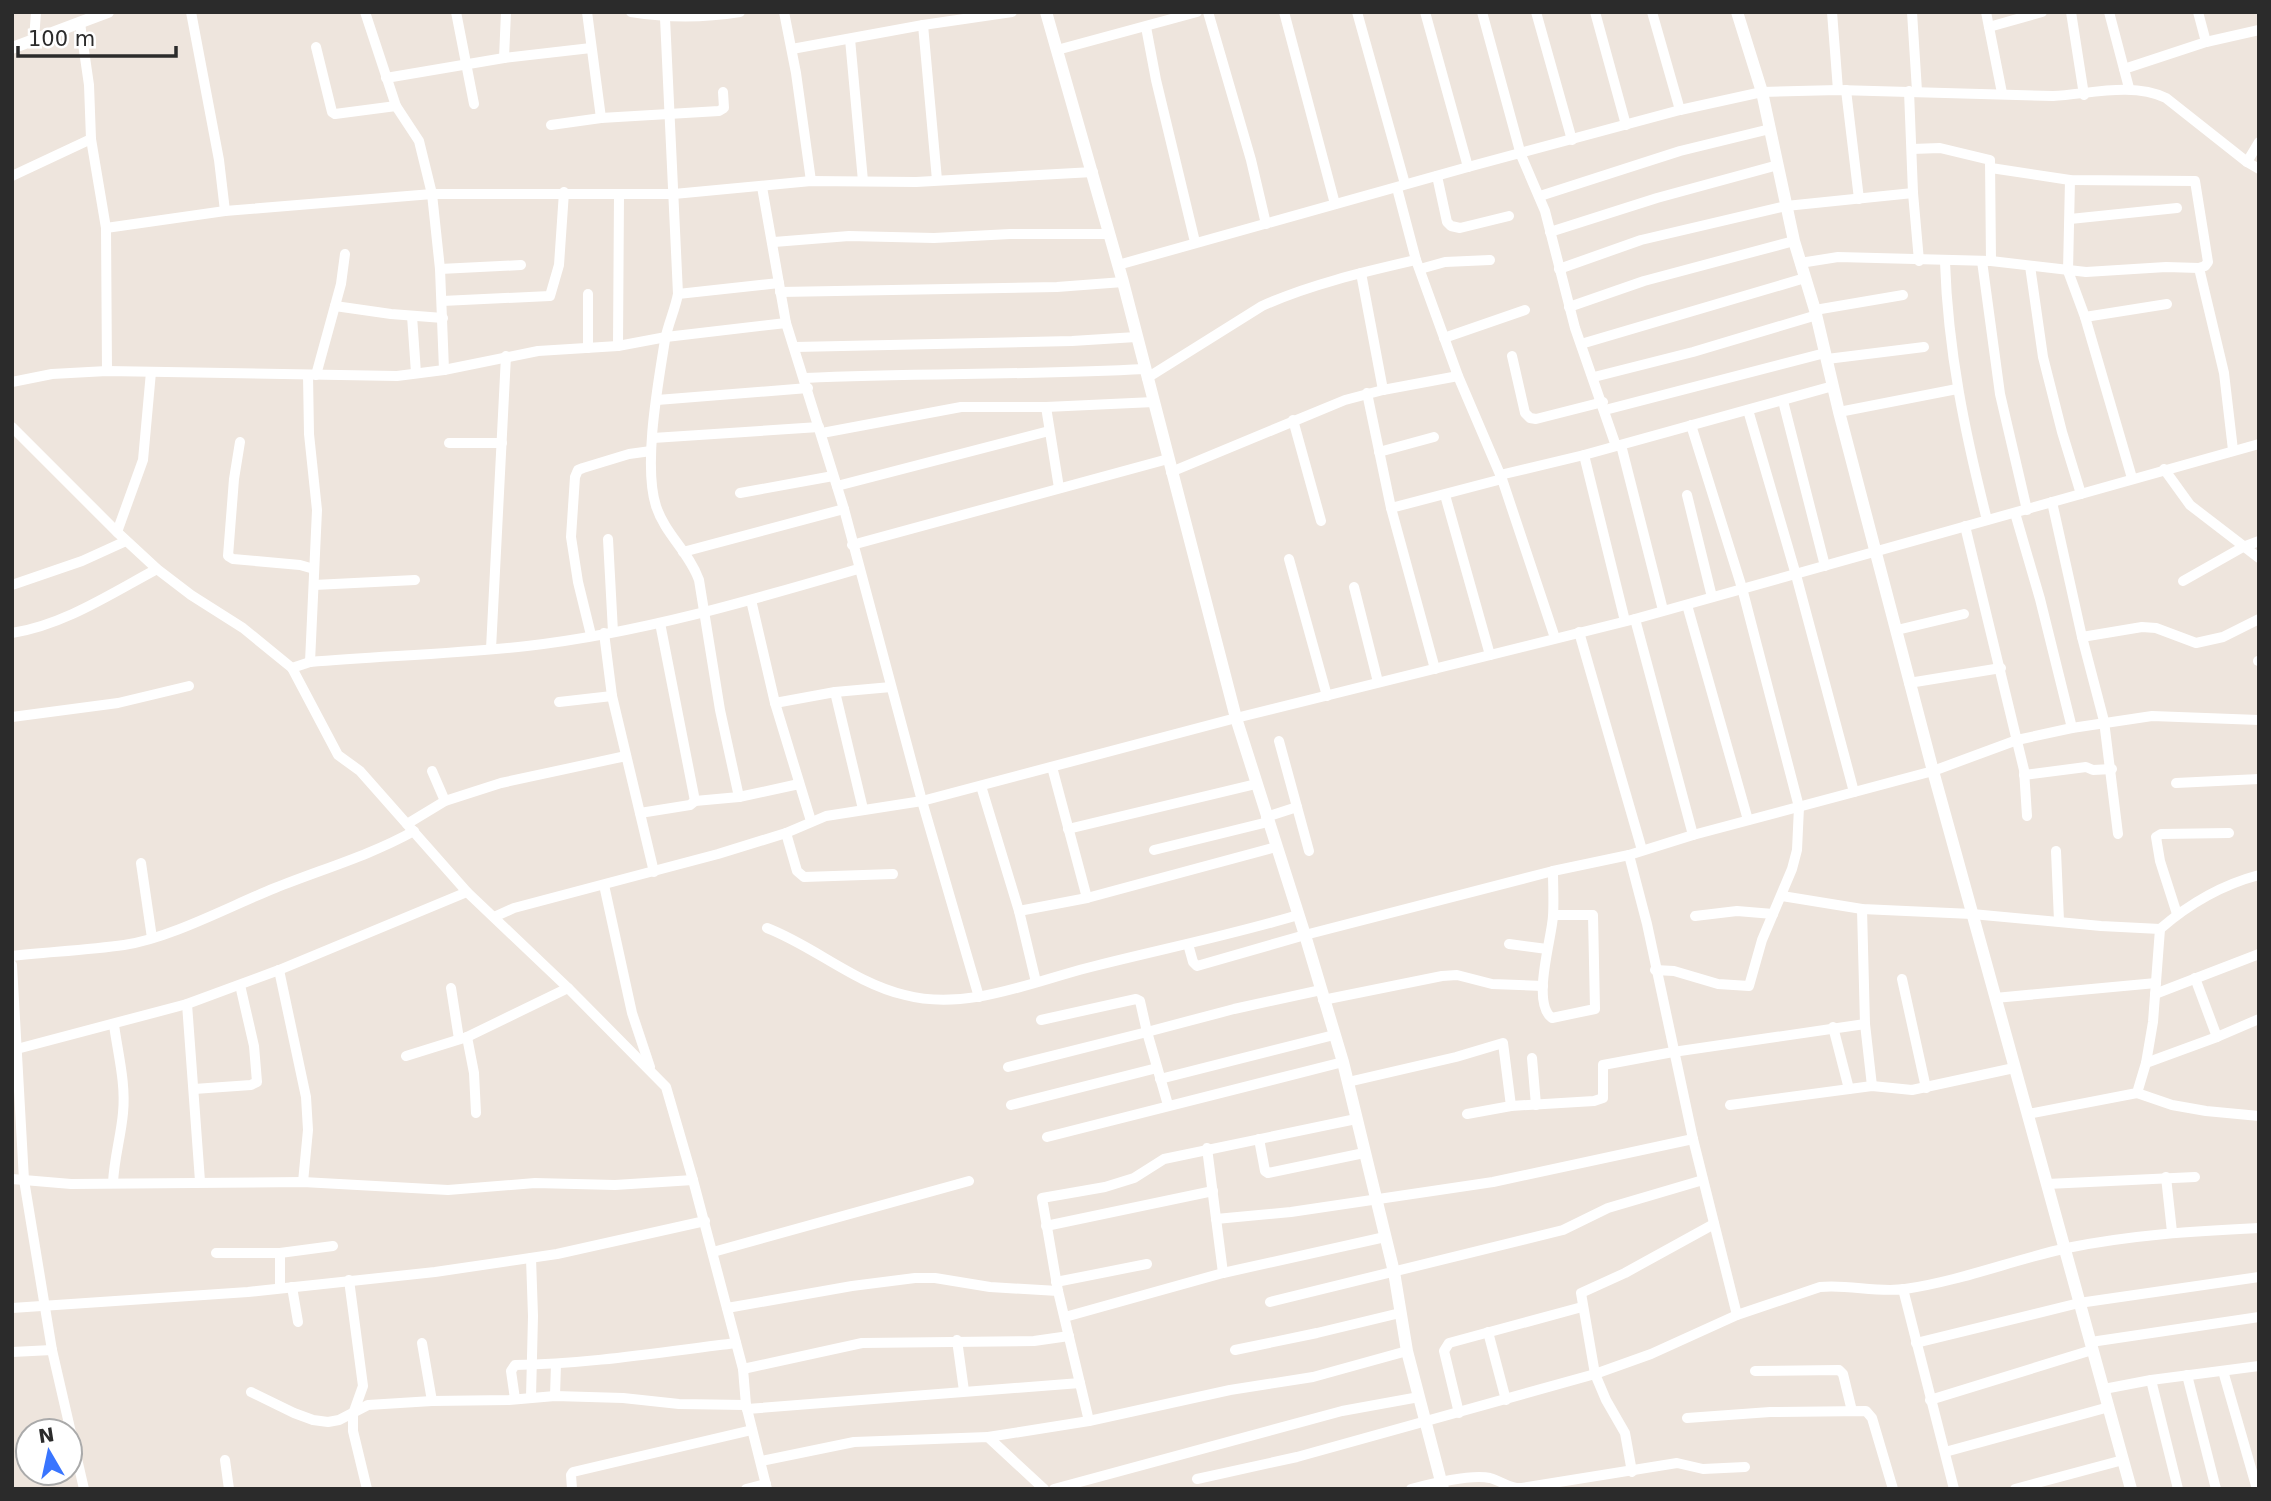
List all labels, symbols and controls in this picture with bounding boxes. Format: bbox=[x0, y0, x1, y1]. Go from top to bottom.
scale bar bbox=[18, 14, 175, 58]
text: 100 m bbox=[28, 27, 95, 51]
north arrow bbox=[14, 1417, 84, 1487]
text: N bbox=[37, 1423, 56, 1447]

